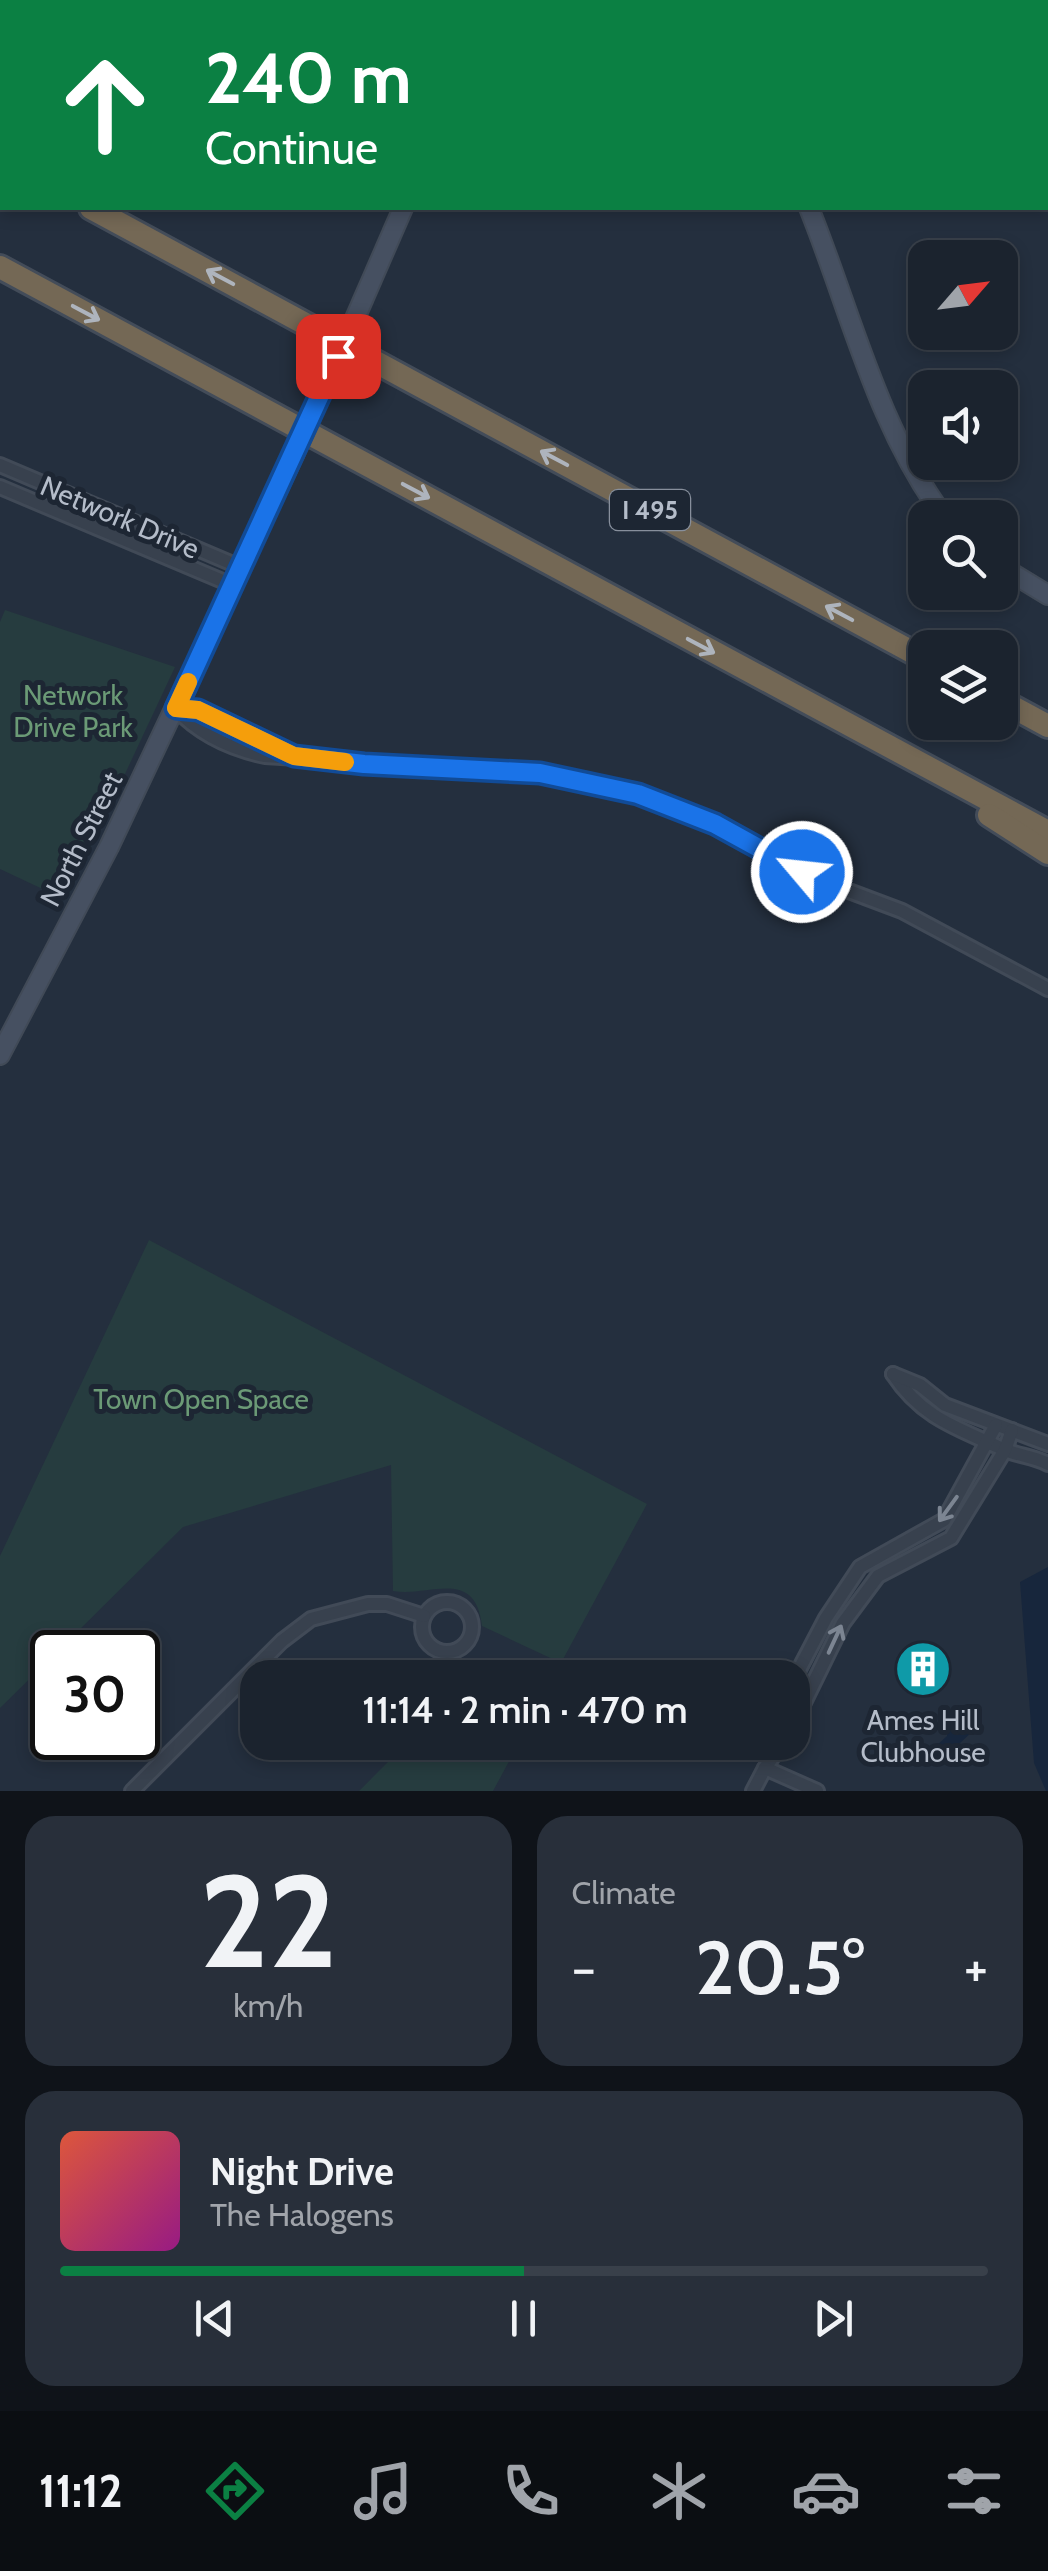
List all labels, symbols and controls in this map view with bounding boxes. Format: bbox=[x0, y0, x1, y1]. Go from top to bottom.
text: 240 m bbox=[205, 35, 412, 121]
icon: ahead bbox=[40, 40, 170, 170]
text: Continue bbox=[205, 121, 378, 175]
north arrow bbox=[908, 240, 1018, 350]
map controls bbox=[908, 240, 1018, 740]
one-way arrow bbox=[205, 267, 235, 287]
one-way arrow bbox=[70, 304, 100, 323]
pin bbox=[296, 314, 381, 399]
icon: arrive bbox=[311, 329, 366, 384]
button: sound bbox=[908, 370, 1018, 480]
one-way arrow bbox=[539, 447, 569, 467]
street label: Network Drive bbox=[36, 468, 204, 566]
one-way arrow bbox=[400, 482, 430, 501]
road number: I 495 bbox=[610, 490, 690, 530]
button: search bbox=[908, 500, 1018, 610]
one-way arrow bbox=[825, 602, 855, 622]
button: layers bbox=[908, 630, 1018, 740]
one-way arrow bbox=[686, 636, 716, 656]
park label: Network Drive Park bbox=[13, 678, 133, 744]
street label: North Street bbox=[33, 766, 129, 912]
position arrow bbox=[750, 820, 854, 924]
park label: Town Open Space bbox=[93, 1382, 309, 1416]
one-way arrow bbox=[938, 1495, 959, 1522]
one-way arrow bbox=[827, 1625, 846, 1655]
speed limit sign: 30 bbox=[30, 1630, 160, 1760]
building icon: Ames Hill Clubhouse bbox=[893, 1639, 953, 1699]
text: 11:14 · 2 min · 470 m bbox=[362, 1686, 688, 1733]
place label: Ames Hill Clubhouse bbox=[860, 1703, 986, 1769]
text: 22 bbox=[199, 1842, 337, 2000]
text: Climate bbox=[572, 1873, 676, 1912]
text: 20.5° bbox=[695, 1922, 865, 2013]
text: − bbox=[572, 1934, 596, 2001]
text: + bbox=[964, 1934, 988, 2001]
text: km/h bbox=[233, 1986, 303, 2025]
text: Night Drive bbox=[210, 2148, 394, 2195]
text: The Halogens bbox=[210, 2195, 394, 2234]
icon: previous bbox=[187, 2291, 242, 2346]
icon: pause bbox=[496, 2291, 551, 2346]
icon: next bbox=[806, 2291, 861, 2346]
icon: directions bbox=[200, 2456, 270, 2526]
icon: music bbox=[348, 2456, 418, 2526]
icon: phone bbox=[496, 2456, 566, 2526]
icon: climate bbox=[644, 2456, 714, 2526]
icon: car bbox=[791, 2456, 861, 2526]
icon: filters bbox=[939, 2456, 1009, 2526]
text: 11:12 bbox=[39, 2464, 123, 2518]

